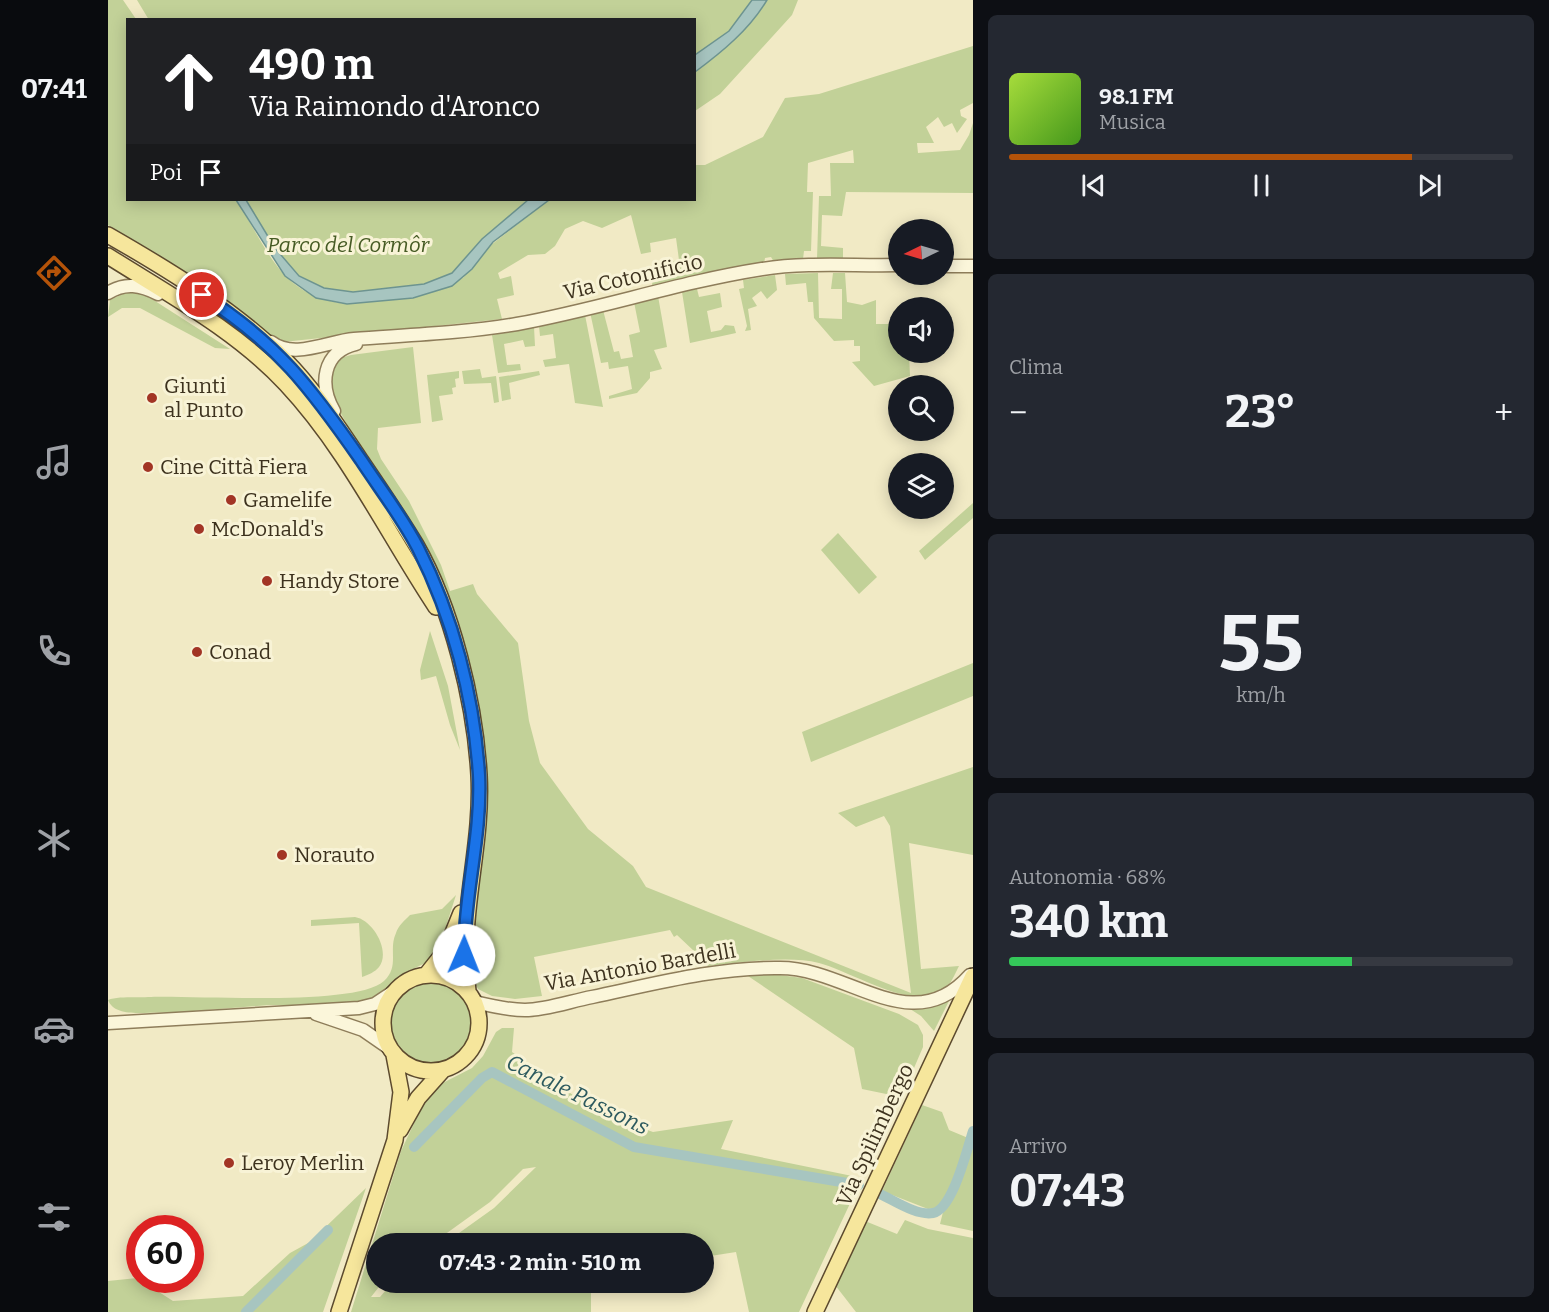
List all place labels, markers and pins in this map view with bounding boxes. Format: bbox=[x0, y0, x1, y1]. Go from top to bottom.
pin bbox=[176, 269, 227, 320]
place label: Giunti al Punto bbox=[164, 373, 244, 423]
marker: Giunti al Punto bbox=[145, 391, 159, 405]
place label: Cine Città Fiera bbox=[160, 454, 308, 480]
marker: Cine Città Fiera bbox=[141, 460, 155, 474]
place label: Gamelife bbox=[243, 487, 332, 513]
marker: Gamelife bbox=[224, 493, 238, 507]
place label: McDonald's bbox=[211, 516, 324, 542]
marker: McDonald's bbox=[192, 522, 206, 536]
place label: Handy Store bbox=[279, 568, 400, 594]
marker: Handy Store bbox=[260, 574, 274, 588]
place label: Conad bbox=[209, 639, 271, 665]
marker: Conad bbox=[190, 645, 204, 659]
place label: Norauto bbox=[294, 842, 375, 868]
marker: Norauto bbox=[275, 848, 289, 862]
place label: Leroy Merlin bbox=[241, 1150, 364, 1176]
marker: Leroy Merlin bbox=[222, 1156, 236, 1170]

